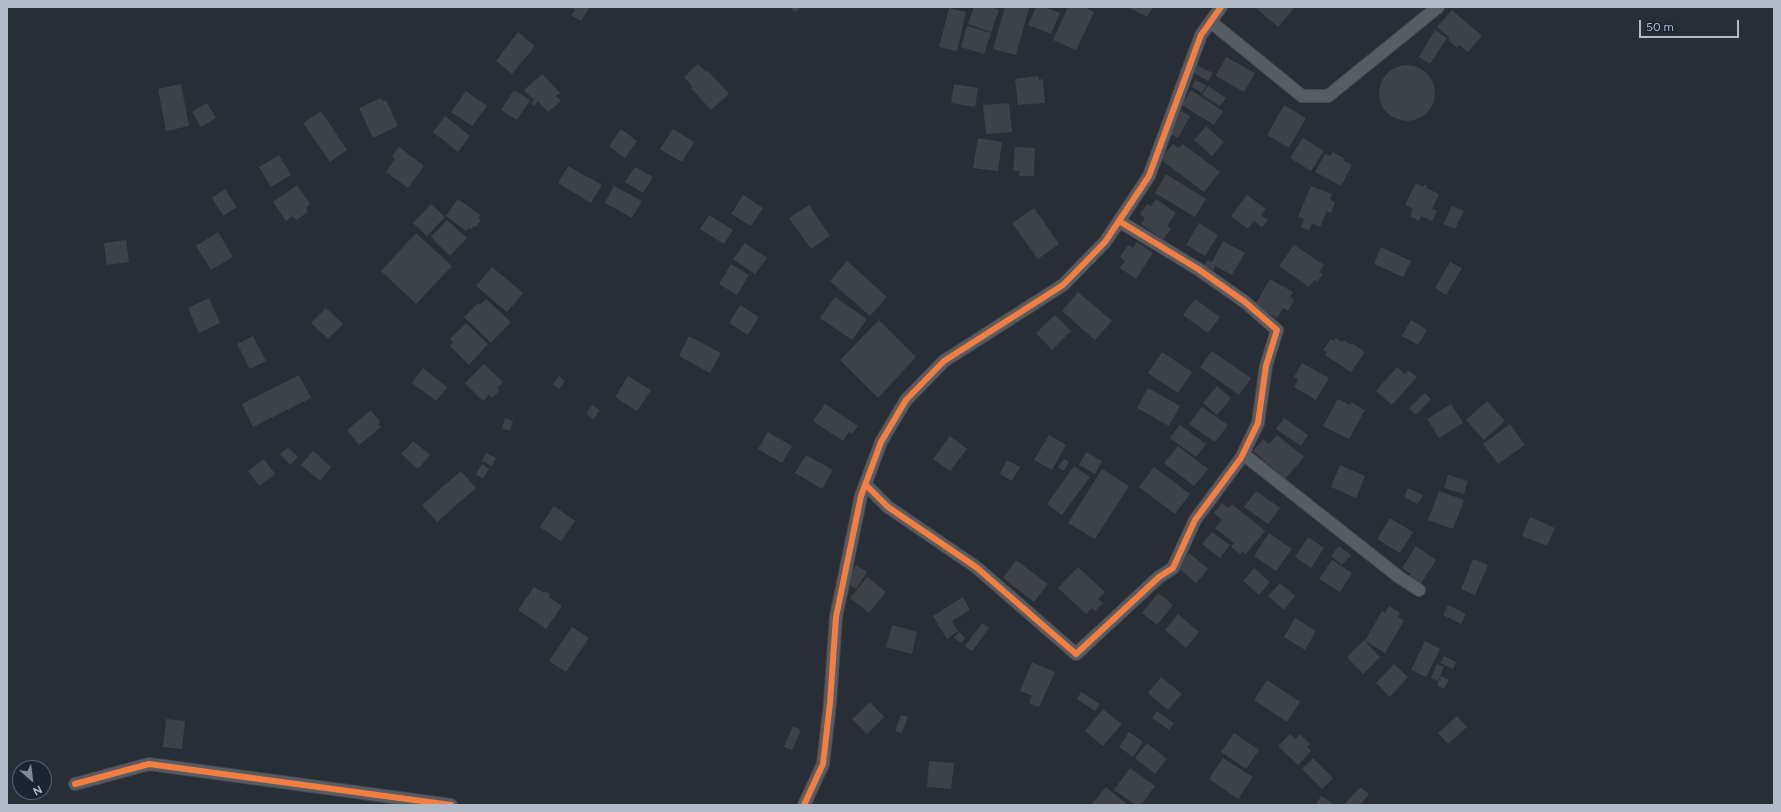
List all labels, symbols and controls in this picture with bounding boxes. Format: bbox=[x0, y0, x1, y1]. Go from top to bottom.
scale bar bbox=[1641, 12, 1741, 38]
text: 50 m bbox=[1646, 20, 1674, 34]
north arrow bbox=[12, 760, 52, 800]
text: N bbox=[31, 782, 44, 798]

